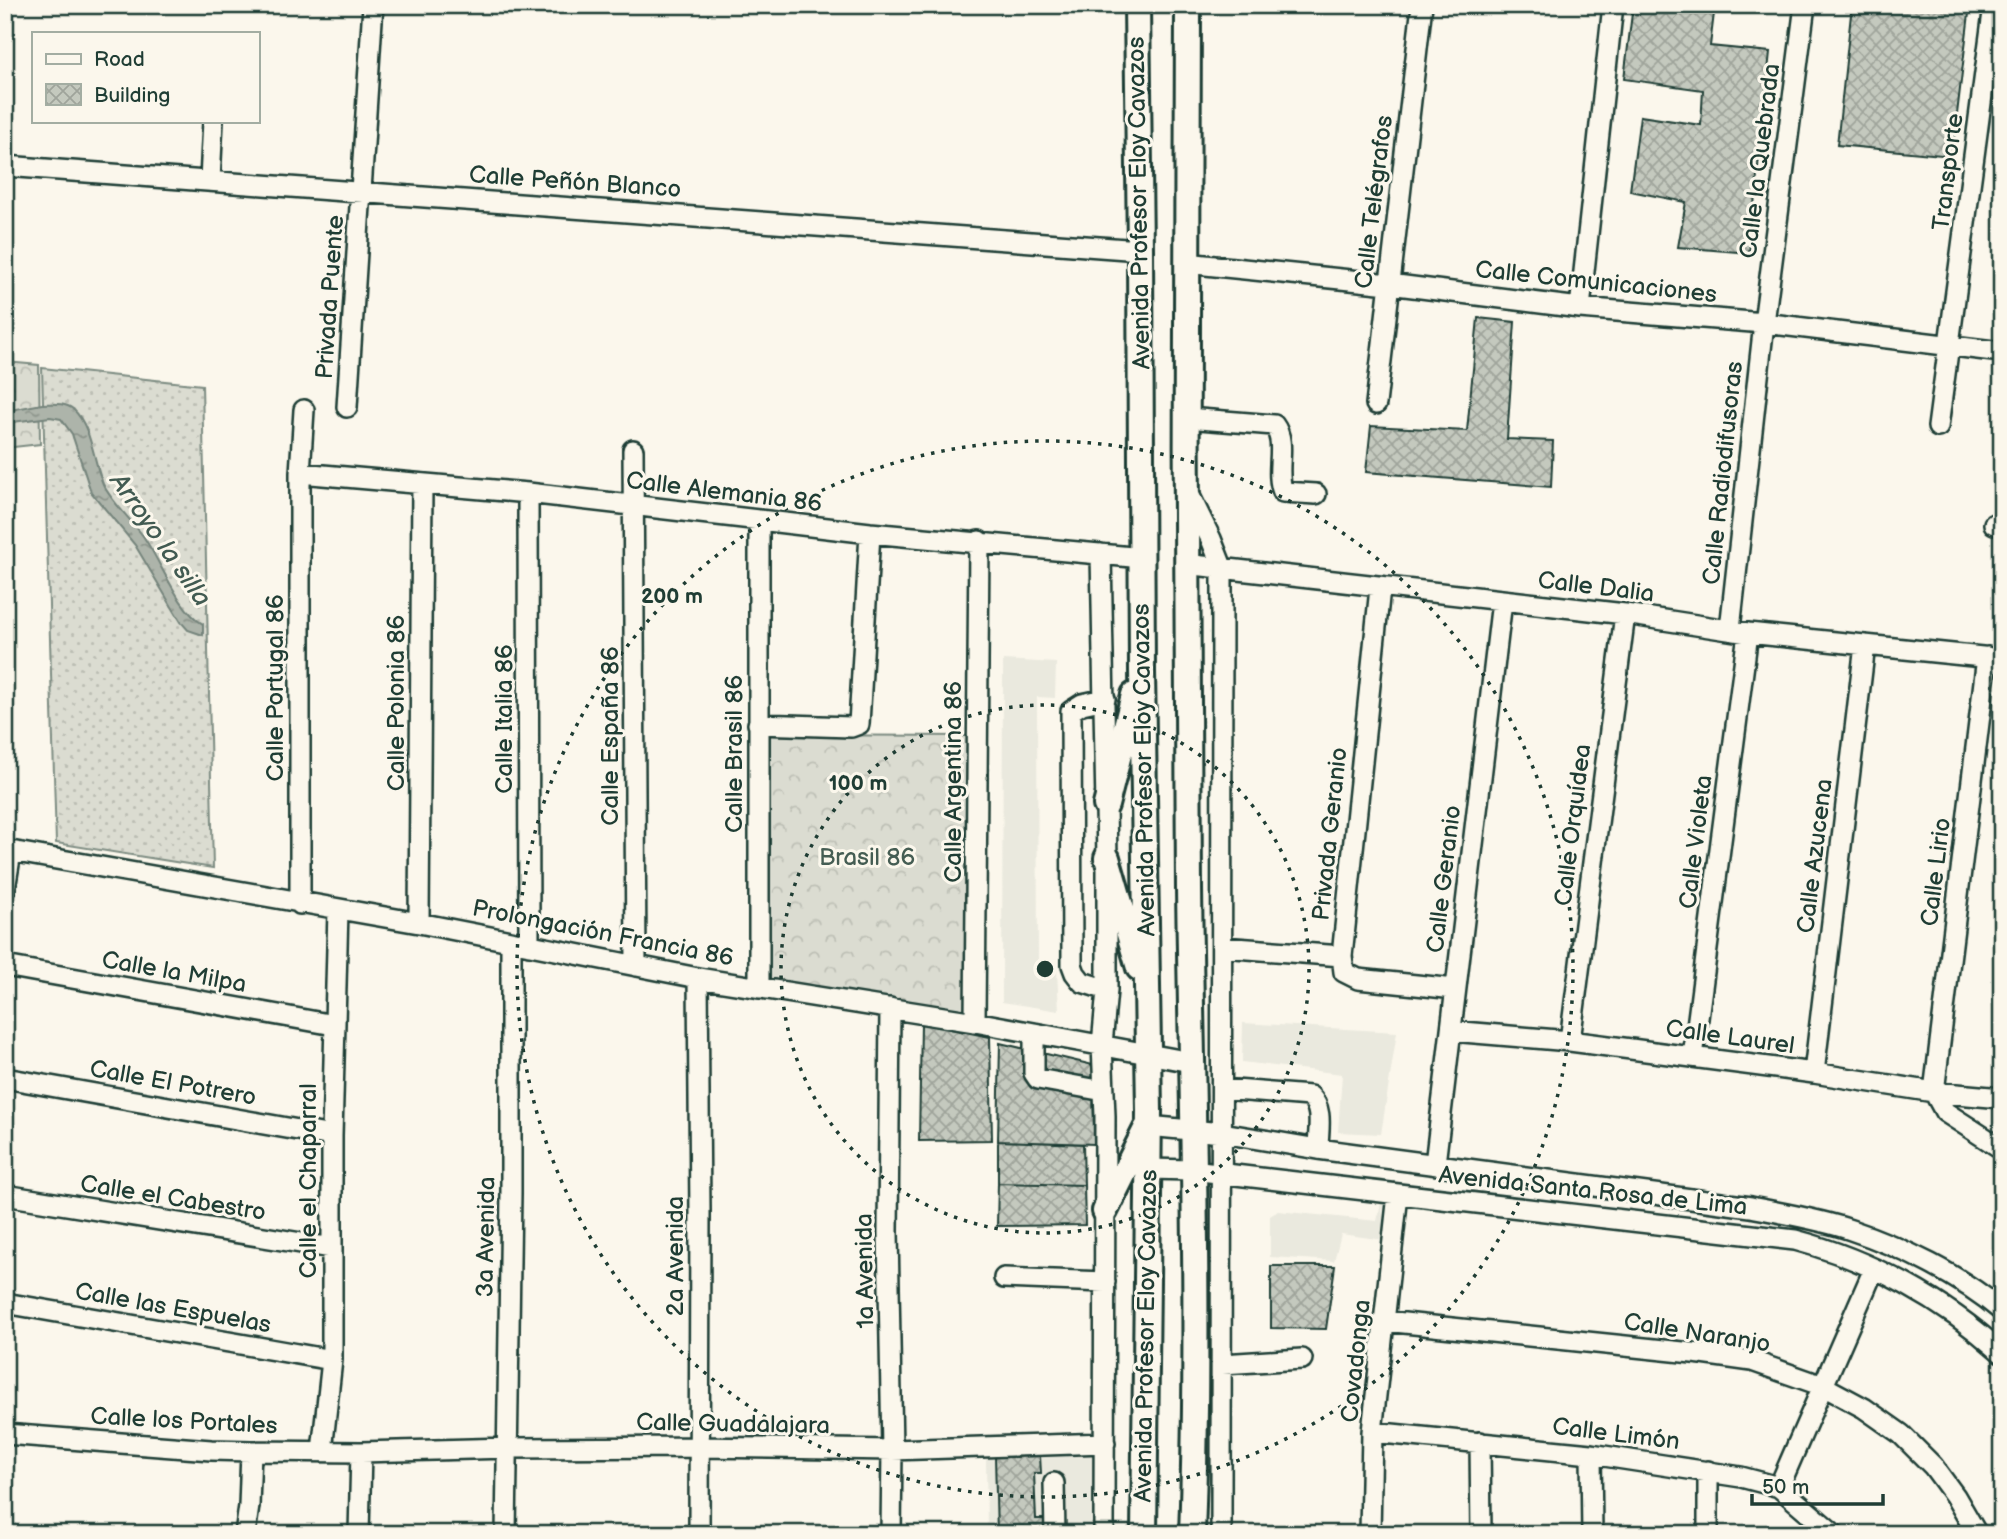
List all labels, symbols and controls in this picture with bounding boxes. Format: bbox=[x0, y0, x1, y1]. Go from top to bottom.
legend bbox=[32, 32, 259, 122]
street label: Avenida Profesor Eloy Cavazos bbox=[1122, 36, 1156, 370]
text: Road bbox=[94, 47, 145, 72]
street label: Calle la Quebrada bbox=[1734, 62, 1786, 260]
text: Building bbox=[94, 83, 170, 108]
street label: Transporte bbox=[1926, 112, 1970, 232]
street label: Calle Telégrafos bbox=[1349, 113, 1399, 290]
street label: Calle Peñón Blanco bbox=[468, 160, 682, 204]
street label: Privada Puente bbox=[310, 214, 350, 380]
street label: Calle Comunicaciones bbox=[1474, 255, 1718, 309]
street label: Calle Radiodifusoras bbox=[1697, 360, 1749, 586]
water label: Arroyo la silla bbox=[102, 466, 217, 613]
street label: Calle Alemania 86 bbox=[624, 466, 824, 518]
street label: Calle Dalia bbox=[1536, 565, 1656, 609]
text: 200 m bbox=[641, 584, 703, 609]
street label: Calle Portugal 86 bbox=[261, 594, 290, 782]
street label: Avenida Profesor Eloy Cavazos bbox=[1127, 603, 1161, 937]
street label: Calle Polonia 86 bbox=[382, 615, 411, 791]
street label: Calle Italia 86 bbox=[490, 644, 519, 794]
street label: Calle España 86 bbox=[596, 646, 625, 826]
street label: Calle Brasil 86 bbox=[720, 675, 749, 833]
street label: Calle Argentina 86 bbox=[939, 681, 968, 883]
street label: Calle Orquídea bbox=[1549, 742, 1597, 908]
street label: Privada Geranio bbox=[1306, 746, 1354, 922]
text: 100 m bbox=[829, 771, 887, 796]
street label: Calle Violeta bbox=[1673, 773, 1719, 911]
street label: Calle Azucena bbox=[1791, 777, 1839, 935]
street label: Calle Geranio bbox=[1421, 803, 1467, 955]
street label: Calle Lirio bbox=[1915, 816, 1957, 928]
park label: Brasil 86 bbox=[819, 843, 915, 872]
street label: Prolongación Francia 86 bbox=[470, 893, 736, 973]
street label: Calle la Milpa bbox=[99, 945, 249, 999]
centre of rings bbox=[1033, 957, 1057, 981]
street label: Calle Laurel bbox=[1664, 1014, 1796, 1060]
street label: Calle El Potrero bbox=[87, 1054, 259, 1112]
street label: Calle el Chaparral bbox=[294, 1083, 323, 1279]
street label: Avenida Santa Rosa de Lima bbox=[1437, 1160, 1749, 1222]
street label: Calle el Cabestro bbox=[78, 1169, 268, 1227]
street label: Avenida Profesor Eloy Cavazos bbox=[1129, 1169, 1163, 1503]
street label: 3a Avenida bbox=[470, 1176, 502, 1298]
street label: 2a Avenida bbox=[661, 1196, 690, 1316]
street label: 1a Avenida bbox=[849, 1213, 881, 1329]
street label: Calle las Espuelas bbox=[73, 1276, 273, 1340]
street label: Covadonga bbox=[1335, 1298, 1377, 1424]
street label: Calle Naranjo bbox=[1622, 1307, 1772, 1359]
street label: Calle los Portales bbox=[90, 1402, 278, 1440]
street label: Calle Guadalajara bbox=[636, 1408, 830, 1440]
street label: Calle Limón bbox=[1551, 1412, 1681, 1456]
scale bar bbox=[1752, 1462, 1883, 1506]
text: 50 m bbox=[1762, 1475, 1809, 1500]

